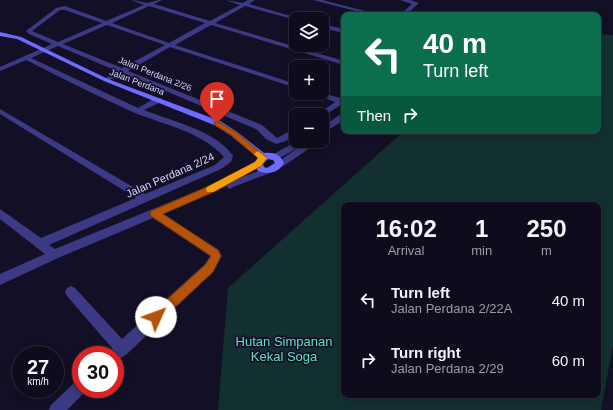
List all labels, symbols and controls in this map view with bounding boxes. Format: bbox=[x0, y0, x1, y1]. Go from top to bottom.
map controls bbox=[289, 12, 329, 148]
button: layers bbox=[289, 12, 329, 52]
icon: left bbox=[357, 28, 409, 80]
text: 40 m bbox=[423, 28, 487, 59]
street label: Jalan Perdana 2/26 bbox=[117, 54, 193, 94]
button: + bbox=[289, 60, 329, 100]
text: Turn left bbox=[423, 61, 488, 81]
street label: Jalan Perdana bbox=[108, 67, 166, 97]
pin bbox=[200, 82, 234, 123]
icon: arrive bbox=[206, 88, 228, 110]
icon: right bbox=[399, 104, 421, 126]
text: Then bbox=[357, 107, 391, 124]
button: − bbox=[289, 108, 329, 148]
street label: Jalan Perdana 2/24 bbox=[124, 150, 216, 200]
text: 16:02 bbox=[375, 215, 437, 242]
text: 1 bbox=[475, 215, 488, 242]
text: 250 bbox=[527, 215, 567, 242]
text: Arrival bbox=[388, 243, 425, 258]
text: min bbox=[471, 243, 492, 258]
text: m bbox=[541, 243, 552, 258]
text: Turn left bbox=[391, 284, 450, 301]
icon: left bbox=[357, 289, 379, 311]
text: 40 m bbox=[552, 292, 585, 309]
position arrow bbox=[135, 296, 177, 338]
text: Jalan Perdana 2/22A bbox=[391, 301, 512, 316]
park label: Hutan Simpanan Kekal Soga bbox=[236, 334, 332, 364]
text: Turn right bbox=[391, 344, 461, 361]
speed limit sign: 30 bbox=[72, 346, 124, 398]
icon: right bbox=[357, 349, 379, 371]
text: 60 m bbox=[552, 352, 585, 369]
text: 27 bbox=[27, 356, 49, 378]
text: Jalan Perdana 2/29 bbox=[391, 361, 504, 376]
text: km/h bbox=[27, 376, 49, 387]

